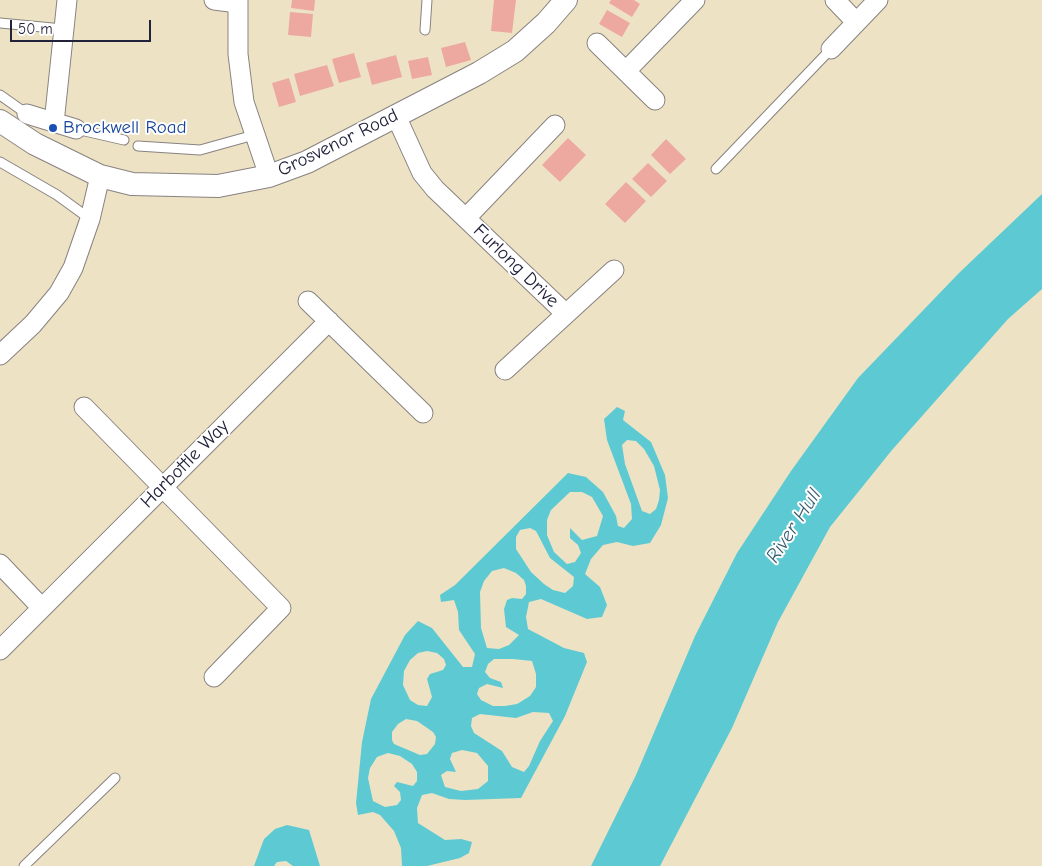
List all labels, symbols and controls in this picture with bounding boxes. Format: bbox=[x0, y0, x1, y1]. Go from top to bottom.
scale bar bbox=[12, 10, 154, 42]
text: 50 m bbox=[18, 20, 53, 38]
street label: Grosvenor Road bbox=[274, 104, 402, 182]
place label: Brockwell Road bbox=[63, 117, 187, 139]
marker: Brockwell Road bbox=[47, 122, 59, 134]
street label: Furlong Drive bbox=[468, 220, 564, 312]
street label: Harbottle Way bbox=[136, 415, 234, 513]
water label: River Hull bbox=[761, 485, 827, 567]

